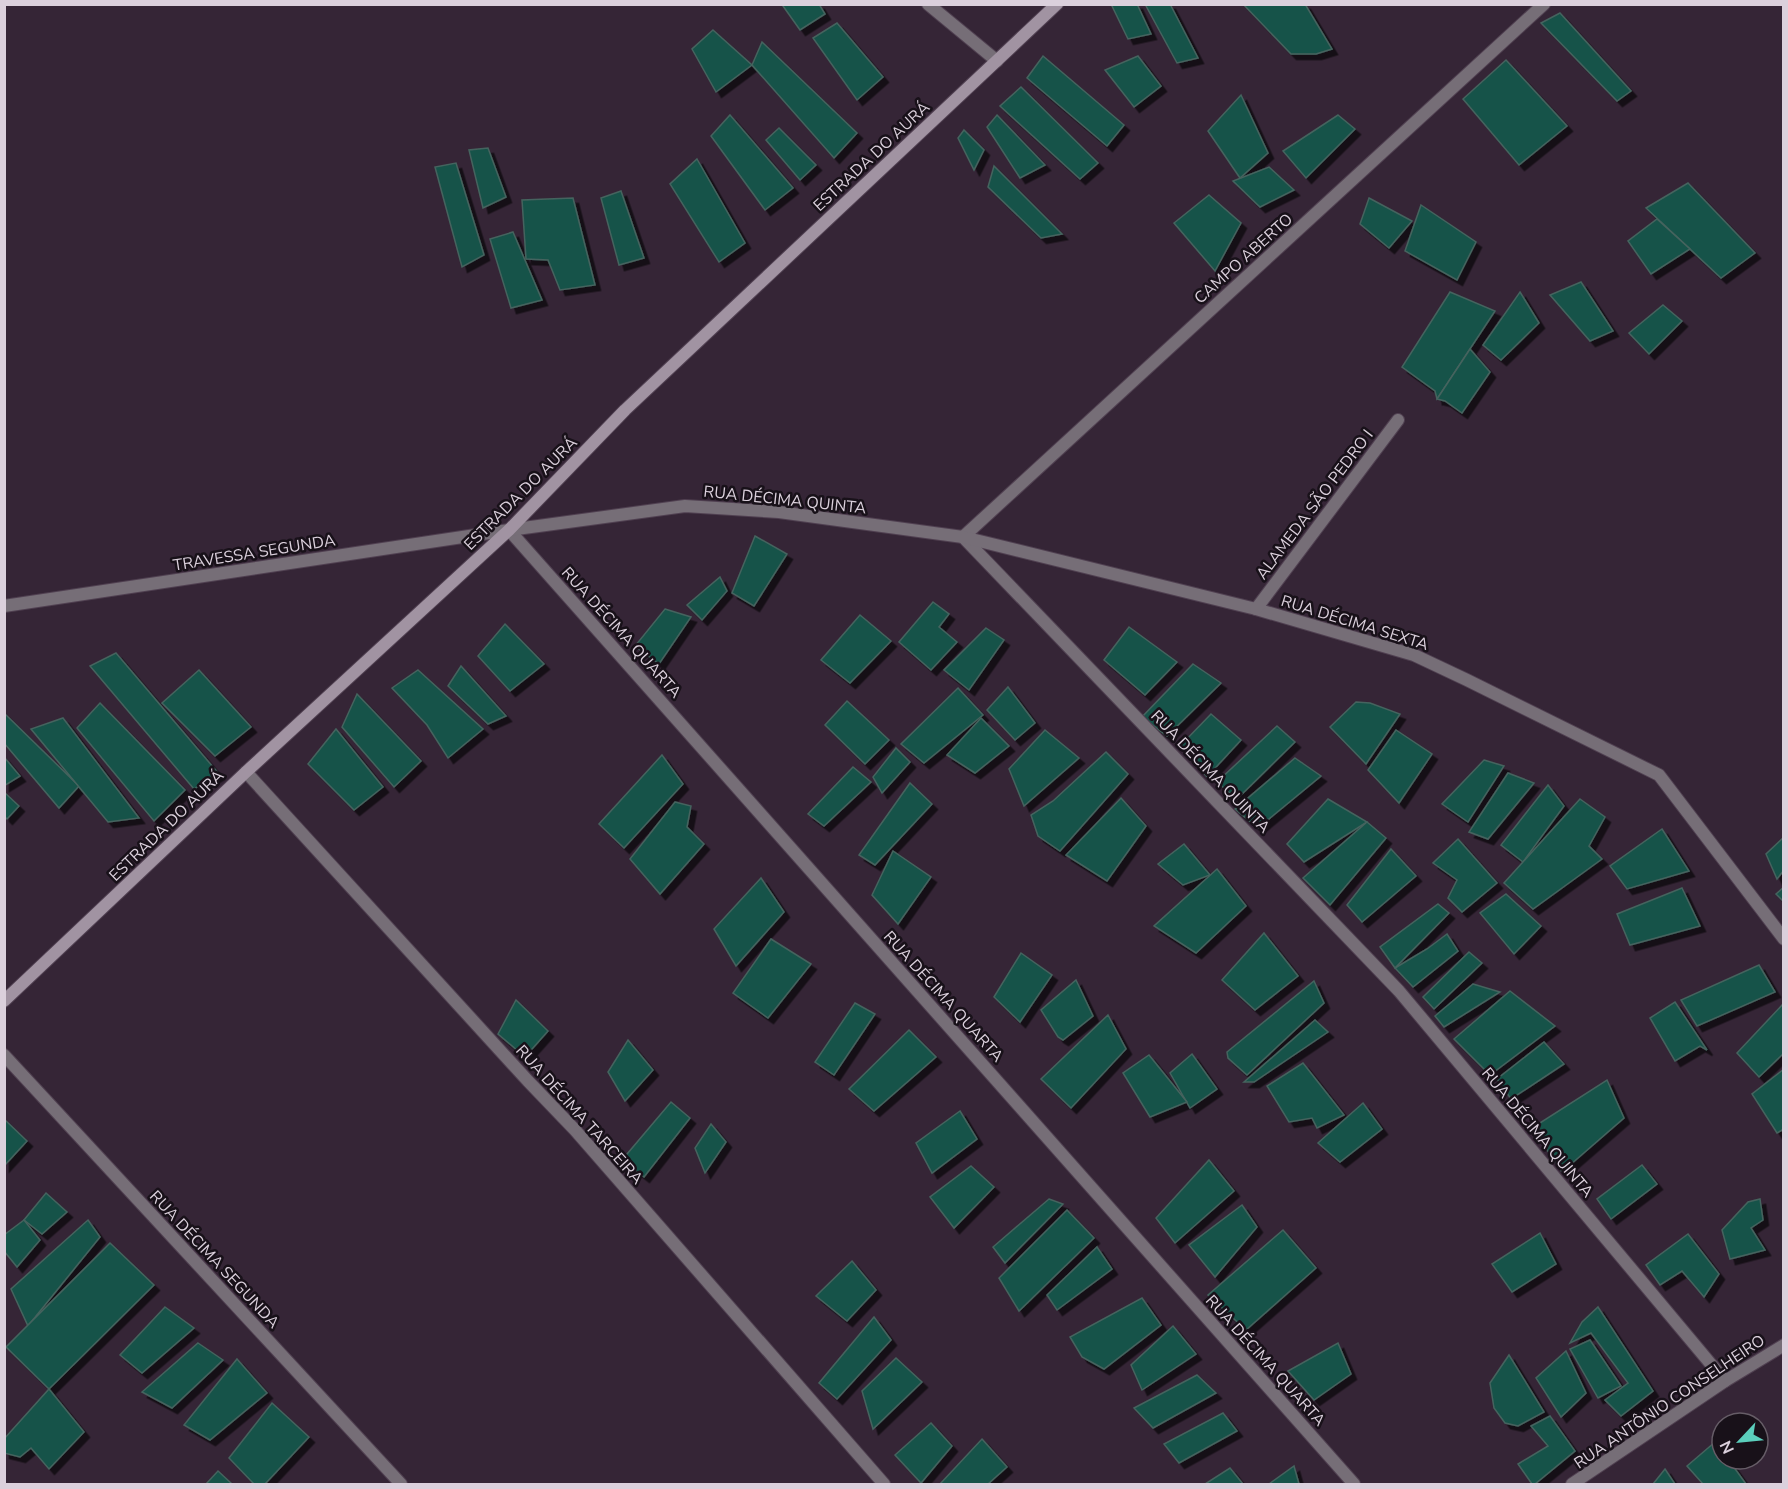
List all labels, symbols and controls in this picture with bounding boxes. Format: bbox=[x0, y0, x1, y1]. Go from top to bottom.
street label: ESTRADA DO AURÁ bbox=[809, 97, 935, 217]
street label: CAMPO ABERTO bbox=[1190, 209, 1298, 309]
street label: ALAMEDA SÃO PEDRO I bbox=[1251, 425, 1378, 584]
street label: ESTRADA DO AURÁ bbox=[459, 432, 582, 555]
street label: RUA DÉCIMA QUINTA bbox=[702, 481, 868, 520]
street label: TRAVESSA SEGUNDA bbox=[171, 529, 337, 577]
street label: RUA DÉCIMA QUARTA bbox=[556, 562, 686, 703]
street label: RUA DÉCIMA SEXTA bbox=[1278, 590, 1431, 656]
street label: RUA DÉCIMA QUINTA bbox=[1146, 705, 1275, 838]
street label: ESTRADA DO AURÁ bbox=[104, 765, 229, 886]
street label: RUA DÉCIMA QUARTA bbox=[878, 926, 1008, 1067]
street label: RUA DÉCIMA TARCEIRA bbox=[511, 1040, 648, 1189]
street label: RUA DÉCIMA QUINTA bbox=[1476, 1063, 1598, 1203]
street label: RUA DÉCIMA SEGUNDA bbox=[144, 1186, 284, 1334]
street label: RUA DÉCIMA QUARTA bbox=[1200, 1290, 1330, 1431]
street label: RUA ANTÔNIO CONSELHEIRO bbox=[1570, 1330, 1768, 1472]
north arrow bbox=[1710, 1411, 1770, 1471]

